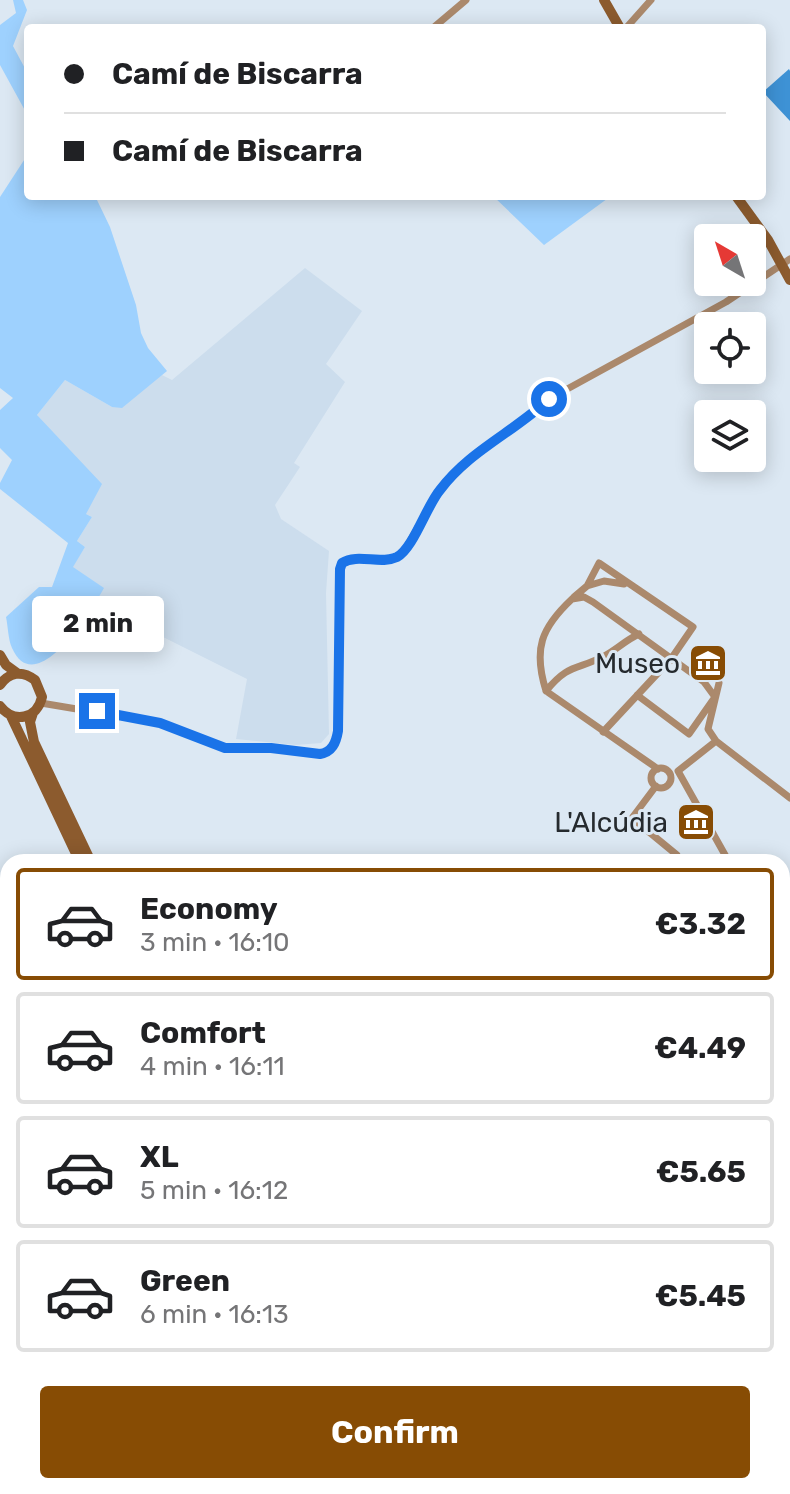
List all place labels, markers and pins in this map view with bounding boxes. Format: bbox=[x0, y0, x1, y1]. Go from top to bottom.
museum icon: Museo bbox=[687, 642, 729, 684]
place label: Museo bbox=[595, 647, 680, 680]
museum icon: L'Alcúdia bbox=[675, 801, 717, 843]
place label: L'Alcúdia bbox=[554, 806, 668, 839]

